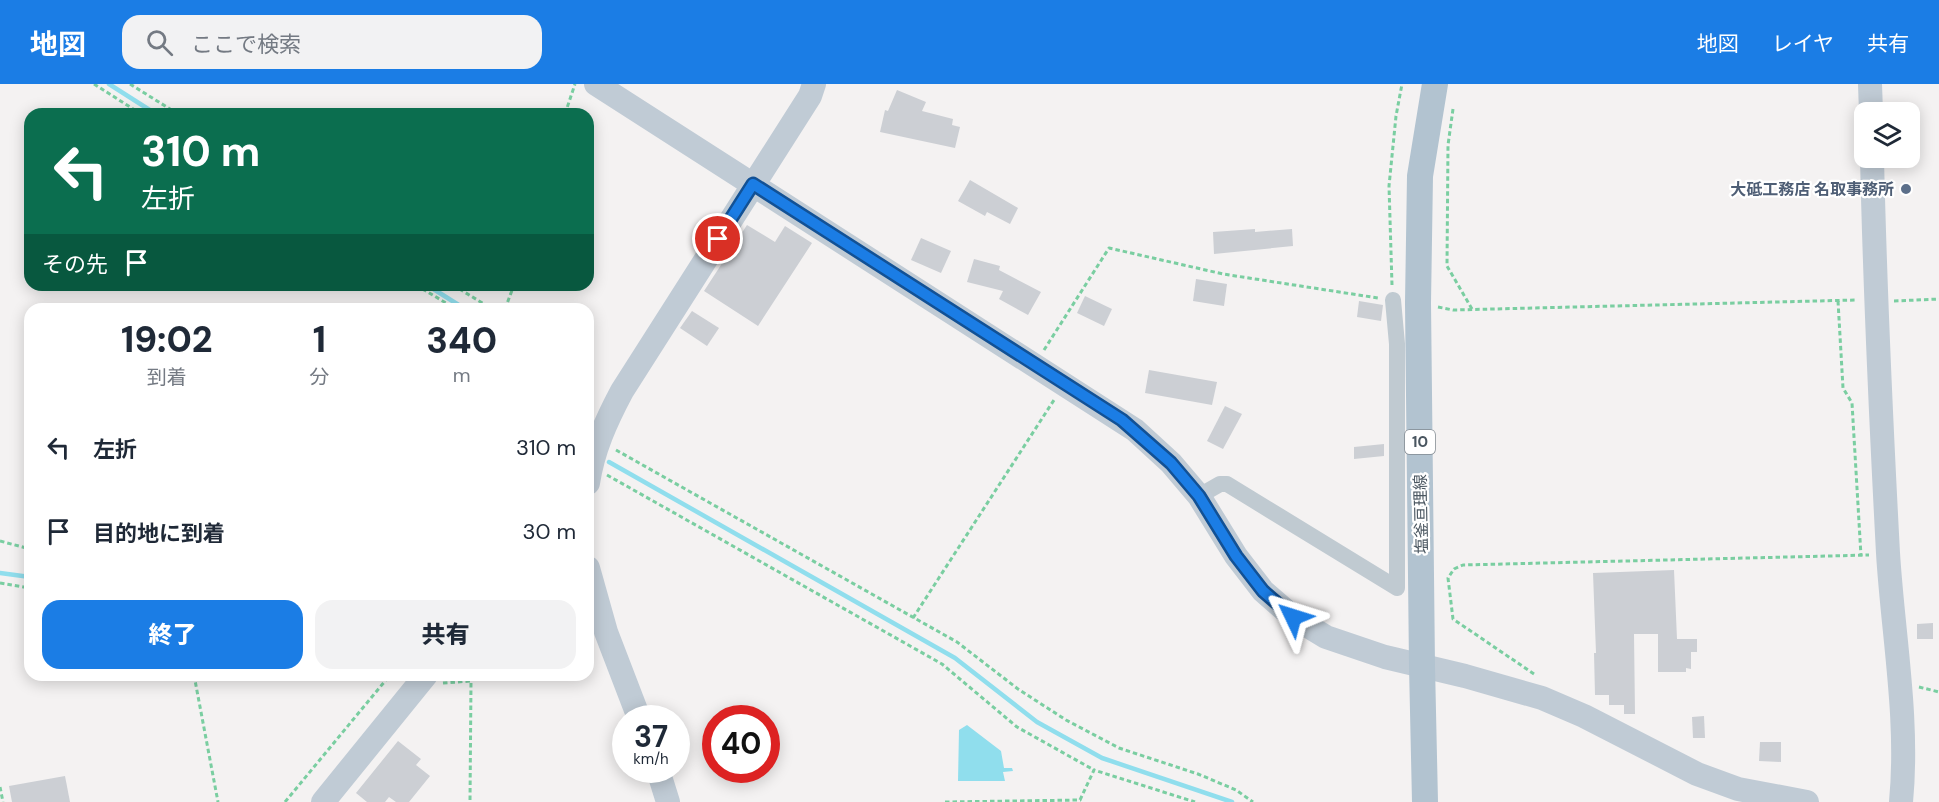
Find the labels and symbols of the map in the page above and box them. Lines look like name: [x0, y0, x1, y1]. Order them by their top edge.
place label: 大砥工務店 名取事務所: [1730, 179, 1894, 200]
marker: 大砥工務店 名取事務所: [1899, 182, 1913, 196]
pin: [692, 213, 743, 264]
road number: 10: [1405, 430, 1435, 454]
street label: 塩釜亘理線: [1410, 474, 1432, 554]
position arrow: [1261, 585, 1325, 649]
speed limit sign: 40: [702, 705, 780, 783]

